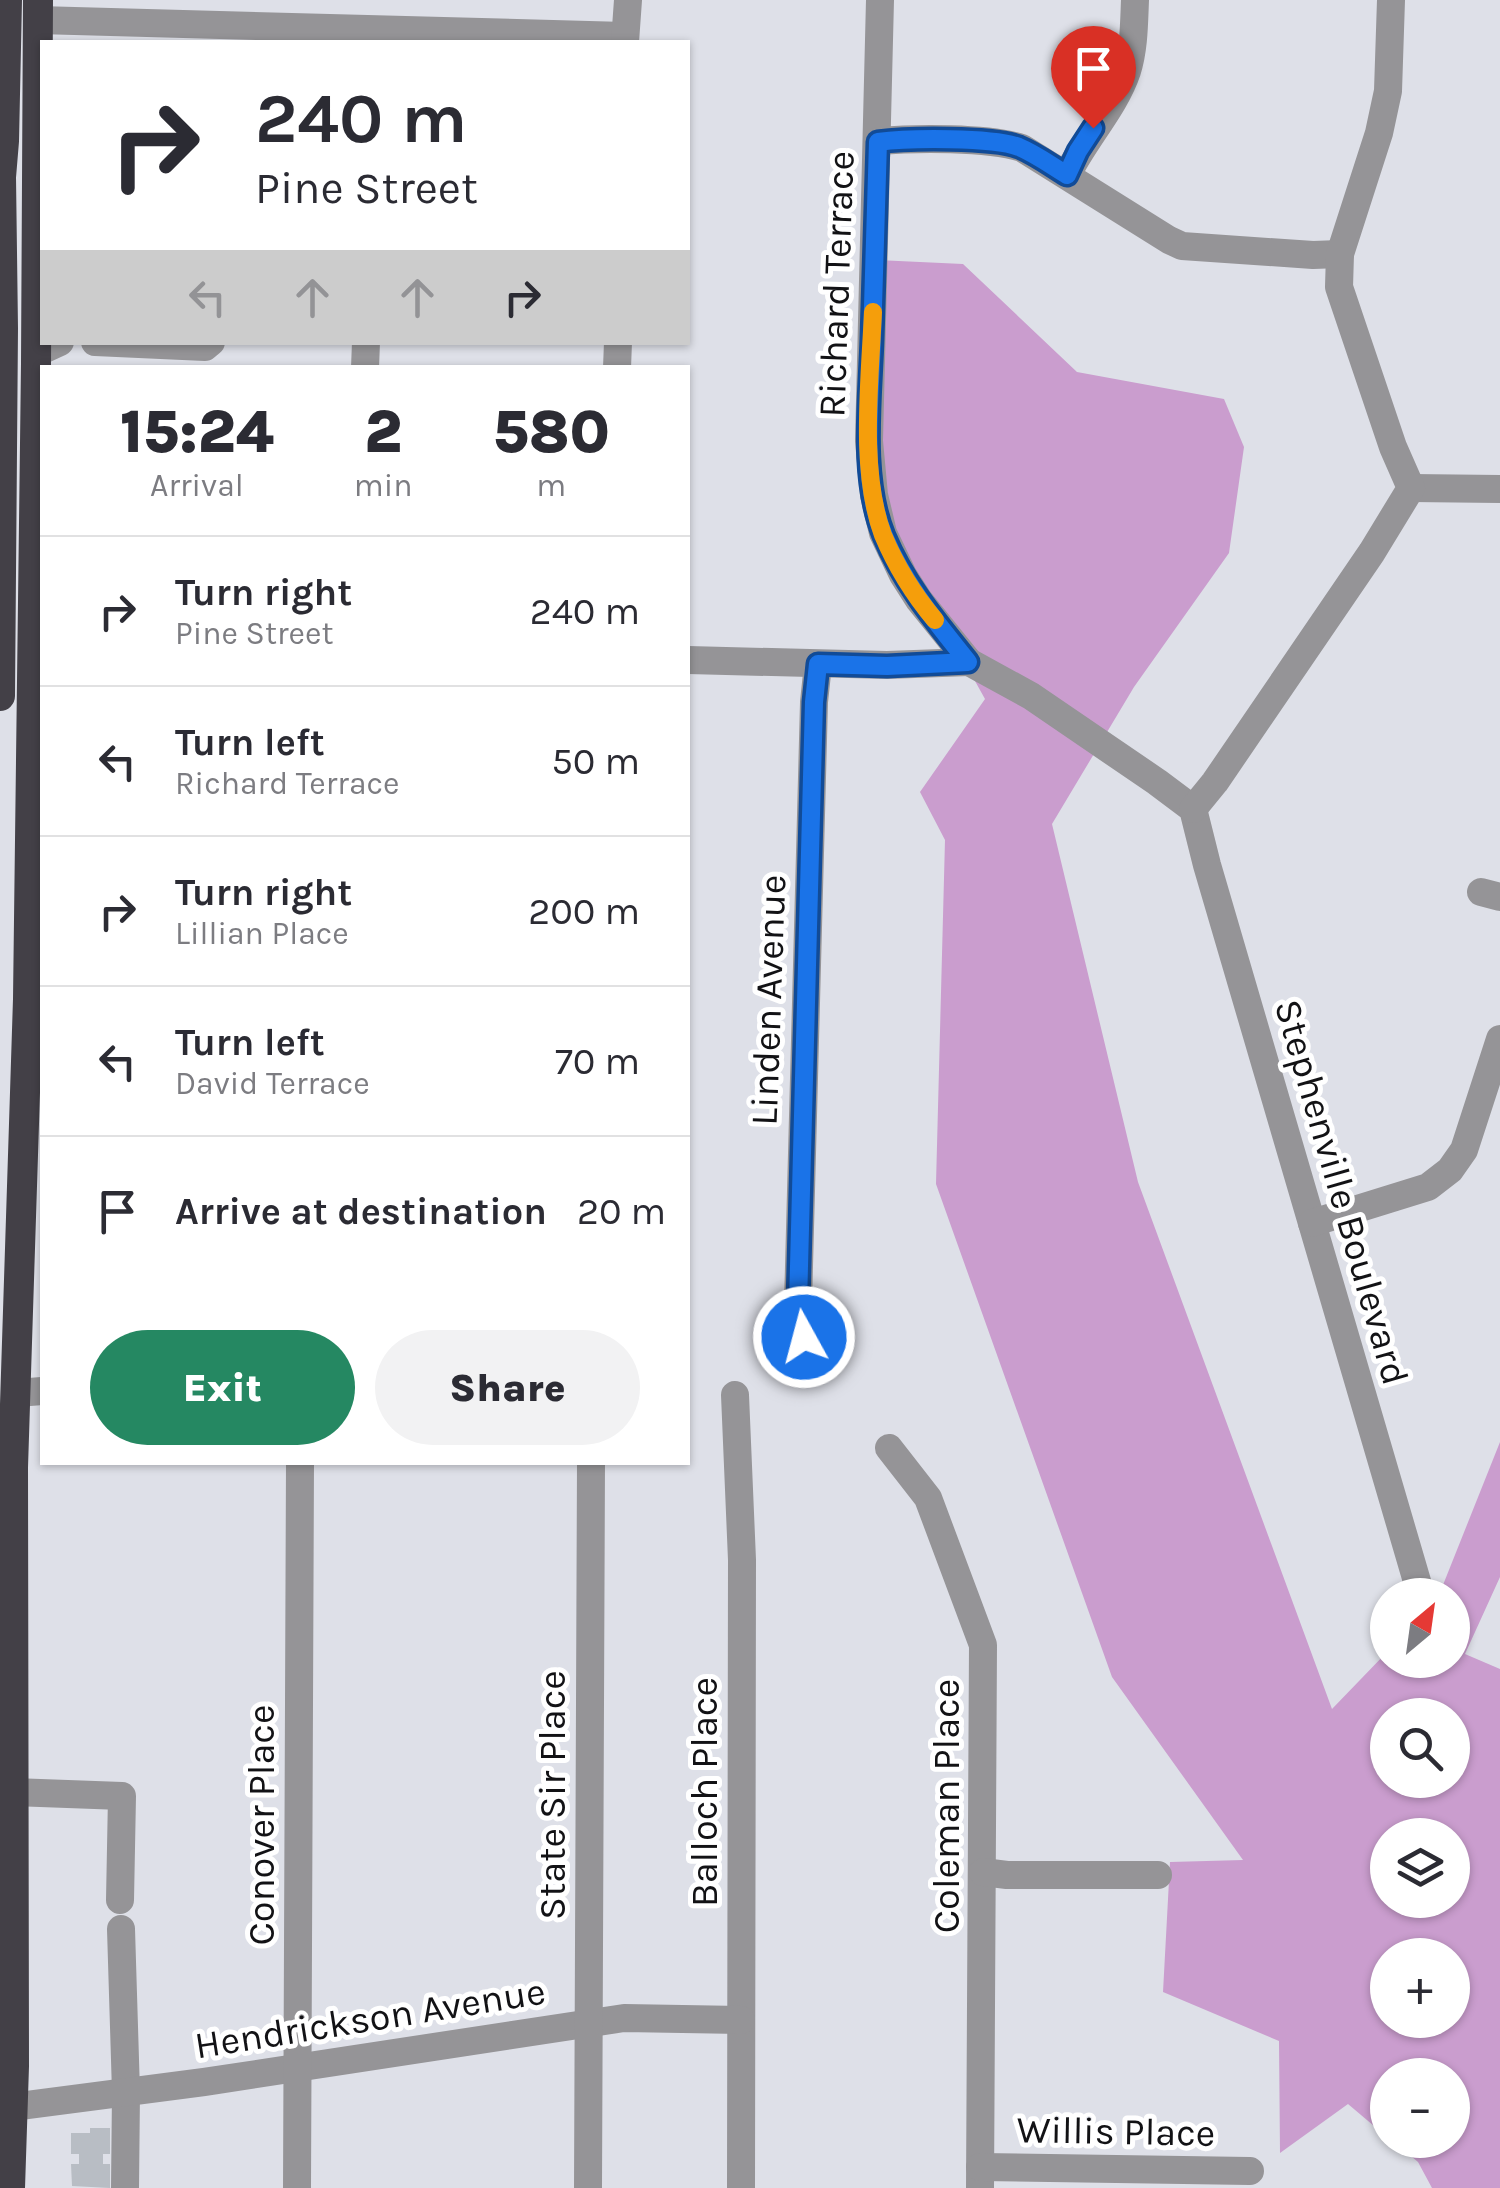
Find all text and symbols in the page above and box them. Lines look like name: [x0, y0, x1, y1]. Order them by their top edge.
pin: [1051, 26, 1136, 129]
icon: arrive: [1066, 41, 1121, 96]
text: 240 m: [255, 78, 467, 160]
icon: right: [90, 80, 220, 210]
street label: Richard Terrace: [809, 150, 864, 418]
text: Pine Street: [255, 162, 478, 214]
icon: left: [180, 270, 235, 325]
icon: ahead: [285, 270, 340, 325]
icon: ahead: [390, 270, 445, 325]
icon: right: [495, 270, 550, 325]
text: 15:24: [120, 397, 274, 467]
text: 2: [364, 397, 402, 467]
text: 580: [493, 397, 610, 467]
text: Arrival: [150, 467, 244, 504]
text: min: [354, 467, 413, 504]
text: m: [536, 467, 566, 504]
text: Turn right: [175, 570, 352, 615]
icon: right: [90, 584, 145, 639]
text: 240 m: [530, 589, 640, 634]
text: Pine Street: [175, 615, 333, 652]
text: Turn left: [175, 720, 325, 765]
icon: left: [90, 734, 145, 789]
text: 50 m: [551, 739, 640, 784]
text: Richard Terrace: [175, 765, 399, 802]
text: Turn right: [175, 870, 352, 915]
street label: Linden Avenue: [742, 874, 795, 1126]
icon: right: [90, 884, 145, 939]
text: 200 m: [528, 889, 640, 934]
text: Lillian Place: [175, 915, 349, 952]
street label: Stephenville Boulevard: [1265, 994, 1418, 1390]
text: Turn left: [175, 1020, 325, 1065]
icon: left: [90, 1034, 145, 1089]
text: 70 m: [555, 1039, 640, 1084]
text: David Terrace: [175, 1065, 370, 1102]
icon: arrive: [90, 1184, 145, 1239]
text: Arrive at destination: [175, 1189, 547, 1234]
text: 20 m: [577, 1189, 666, 1234]
position arrow: [752, 1285, 856, 1389]
button: Exit: [90, 1330, 355, 1445]
button: Share: [375, 1330, 640, 1445]
north arrow: [1370, 1578, 1470, 1678]
map controls: [1370, 1578, 1470, 2158]
street label: State Sir Place: [530, 1670, 575, 1920]
street label: Balloch Place: [682, 1677, 727, 1907]
street label: Coleman Place: [924, 1679, 969, 1933]
button: search: [1370, 1698, 1470, 1798]
street label: Conover Place: [239, 1705, 284, 1945]
button: layers: [1370, 1818, 1470, 1918]
button: +: [1370, 1938, 1470, 2038]
street label: Hendrickson Avenue: [192, 1969, 549, 2068]
button: −: [1370, 2058, 1470, 2158]
street label: Willis Place: [1016, 2107, 1216, 2156]

